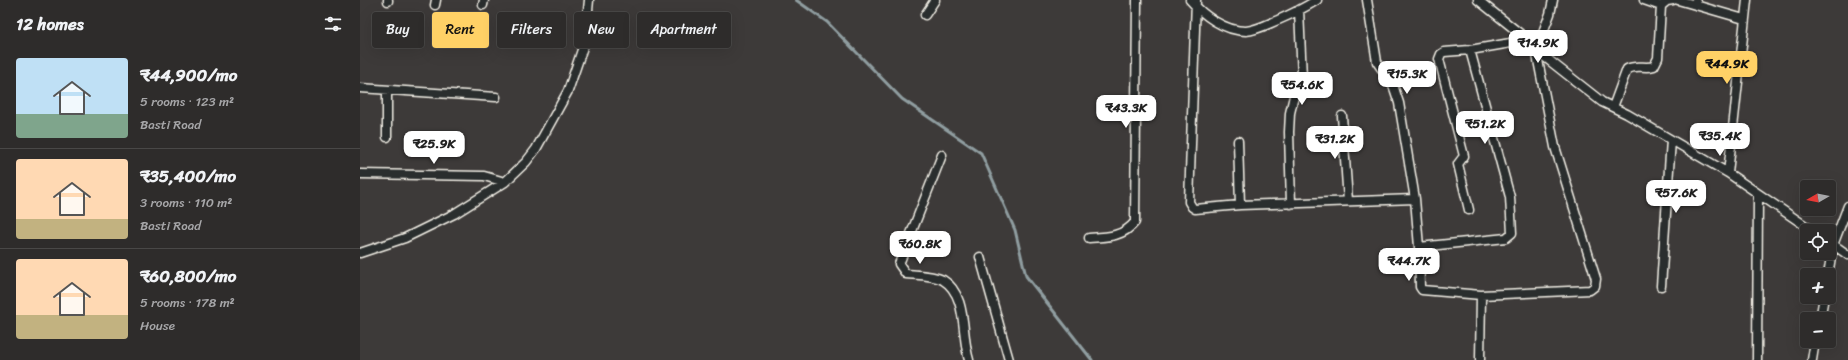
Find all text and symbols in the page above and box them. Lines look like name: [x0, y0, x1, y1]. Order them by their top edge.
text: 12 homes: [16, 9, 84, 39]
chip: Buy: [372, 12, 424, 48]
chip: Rent: [432, 12, 489, 48]
chip: Filters: [497, 12, 566, 48]
chip: New: [574, 12, 629, 48]
chip: Apartment: [637, 12, 731, 48]
icon: filters: [322, 13, 344, 35]
pin: ₹14.9K: [1505, 30, 1571, 64]
text: ₹14.9K: [1518, 31, 1558, 54]
pin: ₹44.9K: [1694, 51, 1760, 85]
text: ₹44.9K: [1705, 52, 1749, 75]
text: ₹44,900/mo: [140, 60, 237, 90]
pin: ₹15.3K: [1374, 61, 1440, 95]
text: ₹15.3K: [1387, 62, 1427, 85]
pin: ₹54.6K: [1269, 72, 1335, 106]
text: ₹54.6K: [1281, 73, 1323, 96]
icon: home: [48, 74, 96, 122]
text: 5 rooms · 123 m²: [140, 90, 234, 113]
pin: ₹43.3K: [1093, 95, 1159, 129]
text: ₹43.3K: [1105, 96, 1147, 119]
pin: ₹51.2K: [1452, 111, 1518, 145]
text: ₹51.2K: [1465, 112, 1505, 135]
text: Basti Road: [140, 113, 201, 136]
pin: ₹35.4K: [1687, 123, 1753, 157]
text: ₹35.4K: [1699, 124, 1741, 147]
pin: ₹31.2K: [1302, 126, 1368, 160]
text: ₹31.2K: [1315, 127, 1355, 150]
pin: ₹25.9K: [401, 131, 467, 165]
text: ₹25.9K: [413, 132, 455, 155]
text: ₹35,400/mo: [140, 161, 236, 191]
icon: home: [48, 175, 96, 223]
pin: ₹57.6K: [1643, 180, 1709, 214]
north arrow: [1800, 180, 1836, 216]
map controls: [1800, 180, 1836, 348]
text: ₹57.6K: [1655, 181, 1697, 204]
text: 3 rooms · 110 m²: [140, 191, 232, 214]
text: Basti Road: [140, 214, 201, 237]
button: locate: [1800, 224, 1836, 260]
pin: ₹60.8K: [887, 231, 953, 265]
text: ₹60.8K: [899, 232, 941, 255]
pin: ₹44.7K: [1376, 248, 1442, 282]
text: ₹44.7K: [1388, 249, 1430, 272]
text: ₹60,800/mo: [140, 261, 236, 291]
button: +: [1800, 268, 1836, 304]
icon: home: [48, 275, 96, 323]
text: 5 rooms · 178 m²: [140, 291, 235, 314]
button: −: [1800, 312, 1836, 348]
text: House: [140, 314, 175, 337]

